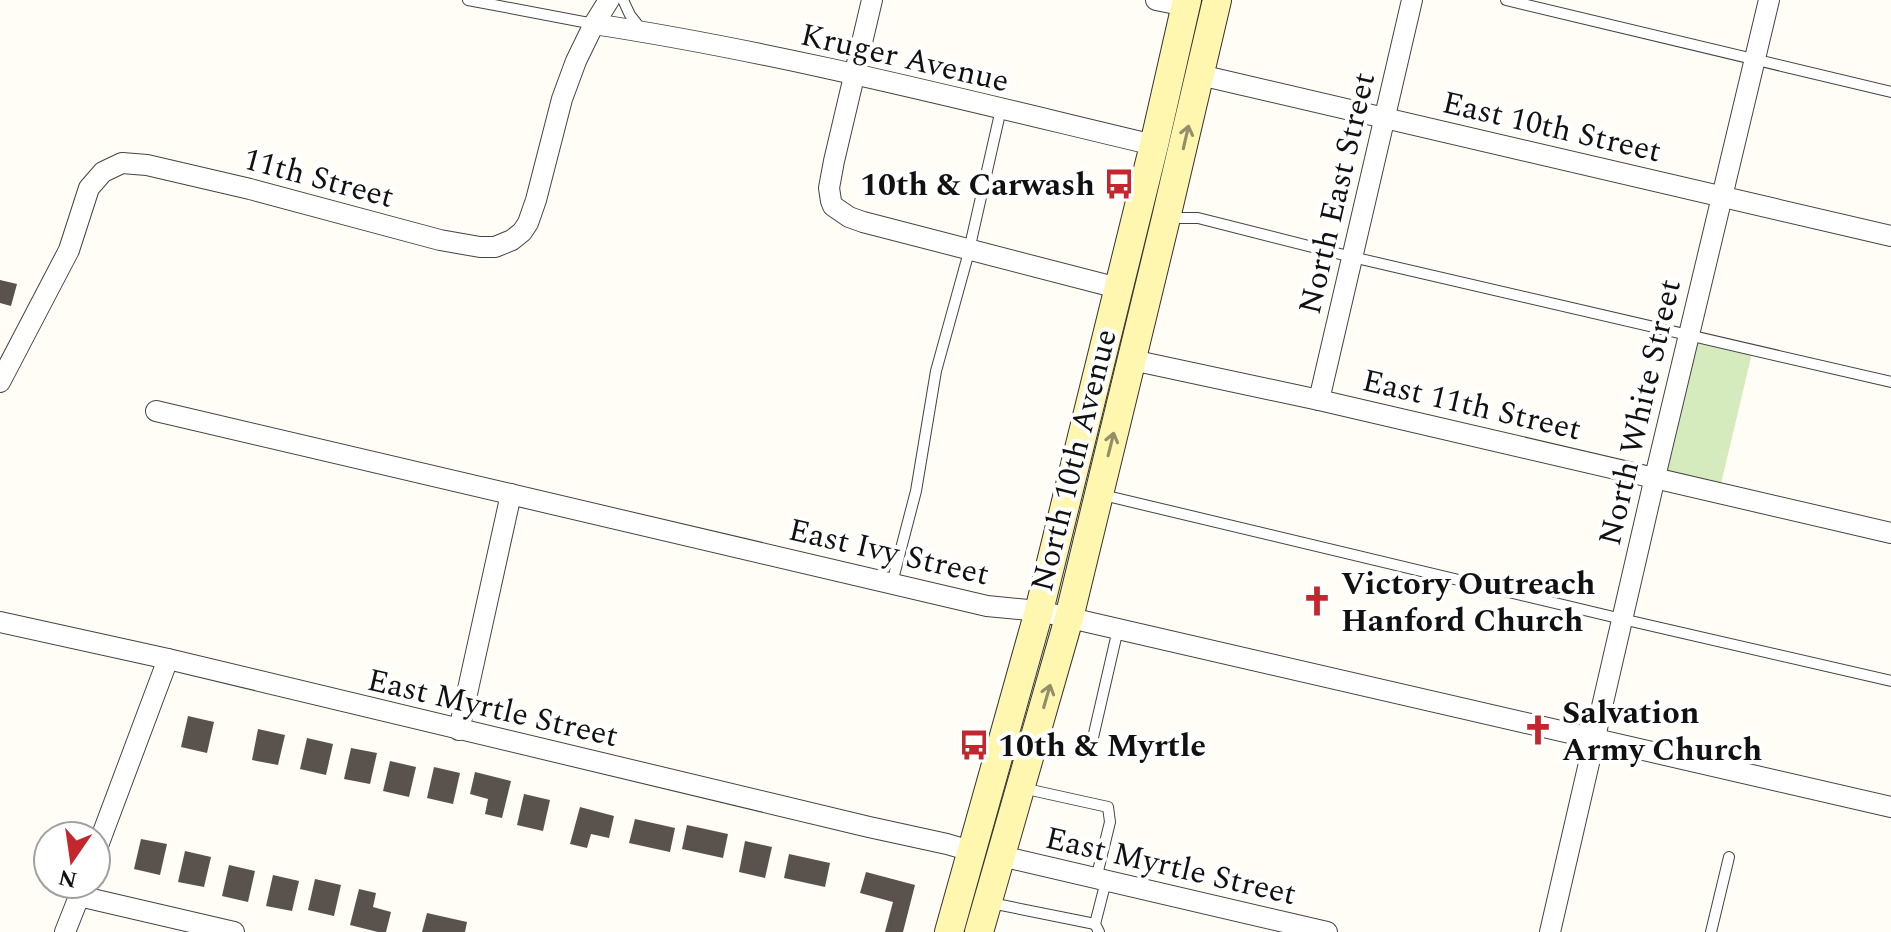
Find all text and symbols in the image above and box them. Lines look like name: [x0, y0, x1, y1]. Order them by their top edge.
street label: Kruger Avenue: [796, 11, 1014, 106]
street label: North East Street: [1286, 68, 1389, 319]
street label: East 10th Street: [1437, 78, 1666, 176]
one-way arrow: [1179, 124, 1194, 150]
street label: 11th Street: [238, 135, 399, 222]
place label: 10th & Carwash: [860, 161, 1095, 210]
bus stop icon: 10th & Carwash: [1102, 167, 1136, 201]
street label: North White Street: [1586, 274, 1695, 550]
street label: North 10th Avenue: [1018, 324, 1131, 597]
street label: East 11th Street: [1357, 356, 1586, 454]
one-way arrow: [1105, 431, 1120, 457]
street label: East Ivy Street: [784, 506, 994, 599]
place label: Victory Outreach Hanford Church: [1341, 560, 1596, 646]
church icon: Victory Outreach Hanford Church: [1300, 584, 1334, 618]
street label: East Myrtle Street: [362, 656, 623, 761]
one-way arrow: [1040, 683, 1055, 709]
place label: Salvation Army Church: [1562, 689, 1763, 775]
church icon: Salvation Army Church: [1521, 713, 1555, 747]
place label: 10th & Myrtle: [998, 722, 1206, 771]
bus stop icon: 10th & Myrtle: [957, 728, 991, 762]
street label: East Myrtle Street: [1040, 814, 1301, 919]
north arrow: [32, 820, 112, 900]
text: N: [55, 860, 80, 896]

